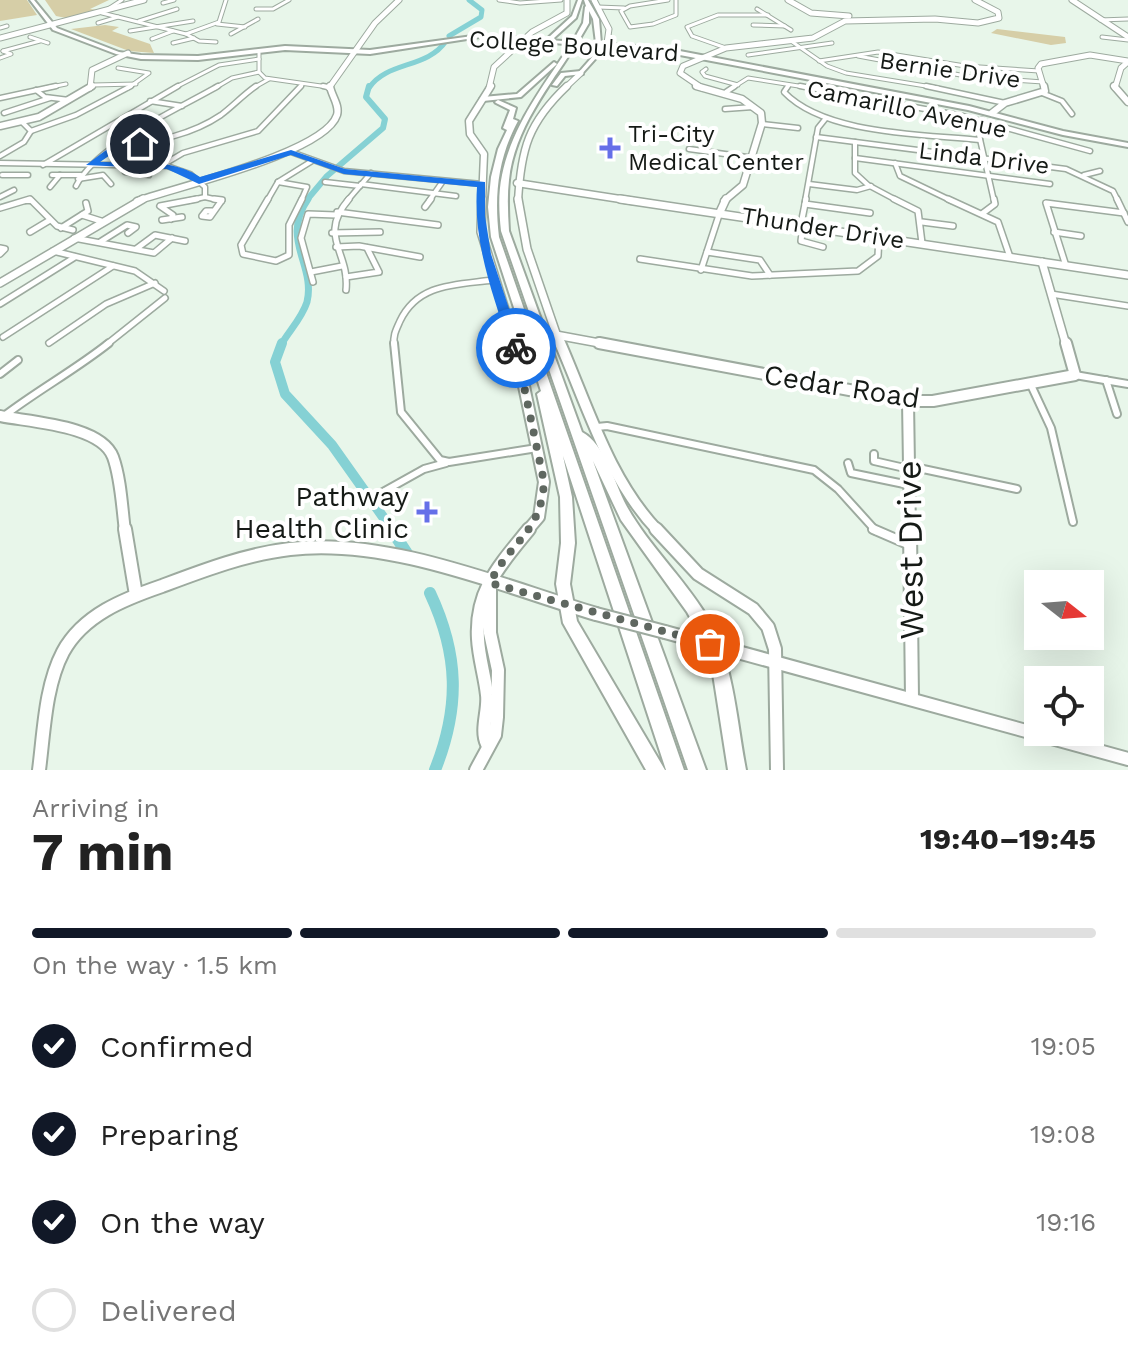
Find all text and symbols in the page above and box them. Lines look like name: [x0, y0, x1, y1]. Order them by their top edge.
street label: College Boulevard: [468, 25, 680, 67]
street label: Bernie Drive: [878, 46, 1022, 94]
street label: Camarillo Avenue: [804, 74, 1010, 144]
pin: [106, 110, 174, 178]
place label: Tri-City Medical Center: [628, 120, 804, 176]
icon: home: [118, 122, 162, 166]
street label: Linda Drive: [917, 136, 1051, 180]
marker: Tri-City Medical Center: [599, 137, 621, 159]
street label: Thunder Drive: [740, 201, 906, 255]
courier: [476, 308, 556, 388]
icon: bike: [494, 326, 538, 370]
street label: Cedar Road: [762, 358, 922, 415]
street label: West Drive: [888, 460, 932, 640]
place label: Pathway Health Clinic: [234, 480, 410, 545]
marker: Pathway Health Clinic: [416, 501, 438, 523]
north arrow: [1024, 570, 1104, 650]
map controls: [1024, 570, 1104, 746]
pin: [676, 610, 744, 678]
icon: bag: [688, 622, 732, 666]
button: locate: [1024, 666, 1104, 746]
text: Arriving in: [32, 793, 160, 823]
text: 19:40–19:45: [920, 821, 1096, 856]
text: 7 min: [32, 822, 174, 883]
text: On the way · 1.5 km: [32, 950, 278, 980]
icon: check: [32, 1024, 76, 1068]
text: Confirmed: [100, 1029, 254, 1064]
text: 19:05: [1031, 1031, 1096, 1061]
icon: check: [32, 1112, 76, 1156]
text: Preparing: [100, 1117, 238, 1152]
text: 19:08: [1030, 1119, 1096, 1149]
icon: check: [32, 1200, 76, 1244]
text: On the way: [100, 1205, 265, 1240]
text: 19:16: [1036, 1207, 1096, 1237]
text: Delivered: [100, 1293, 237, 1328]

